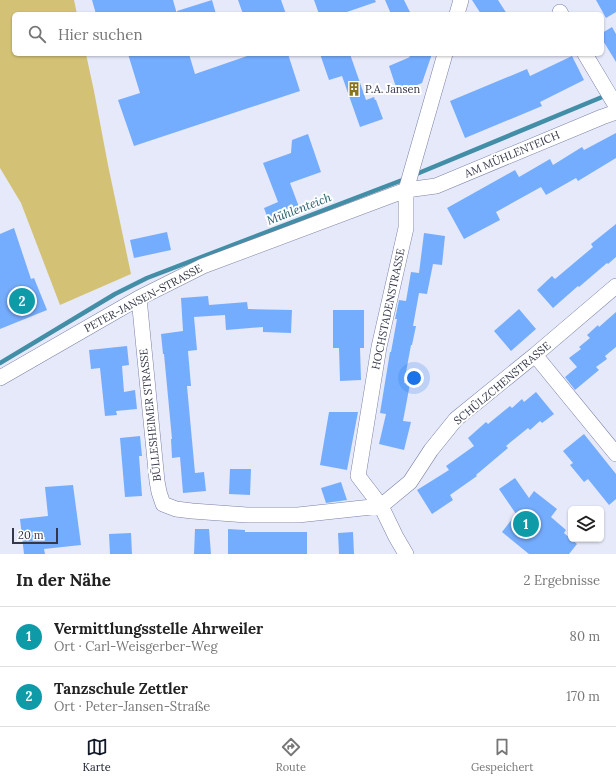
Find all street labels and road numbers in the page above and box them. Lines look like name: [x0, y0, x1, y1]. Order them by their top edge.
street label: AM MÜHLENTEICH: [461, 127, 562, 181]
street label: HOCHSTADENSTRASSE: [368, 247, 408, 371]
street label: PETER-JANSEN-STRASSE: [82, 261, 205, 335]
street label: SCHÜLZCHENSTRASSE: [450, 337, 553, 428]
street label: BÜLLESHEIMER STRASSE: [135, 348, 164, 482]

